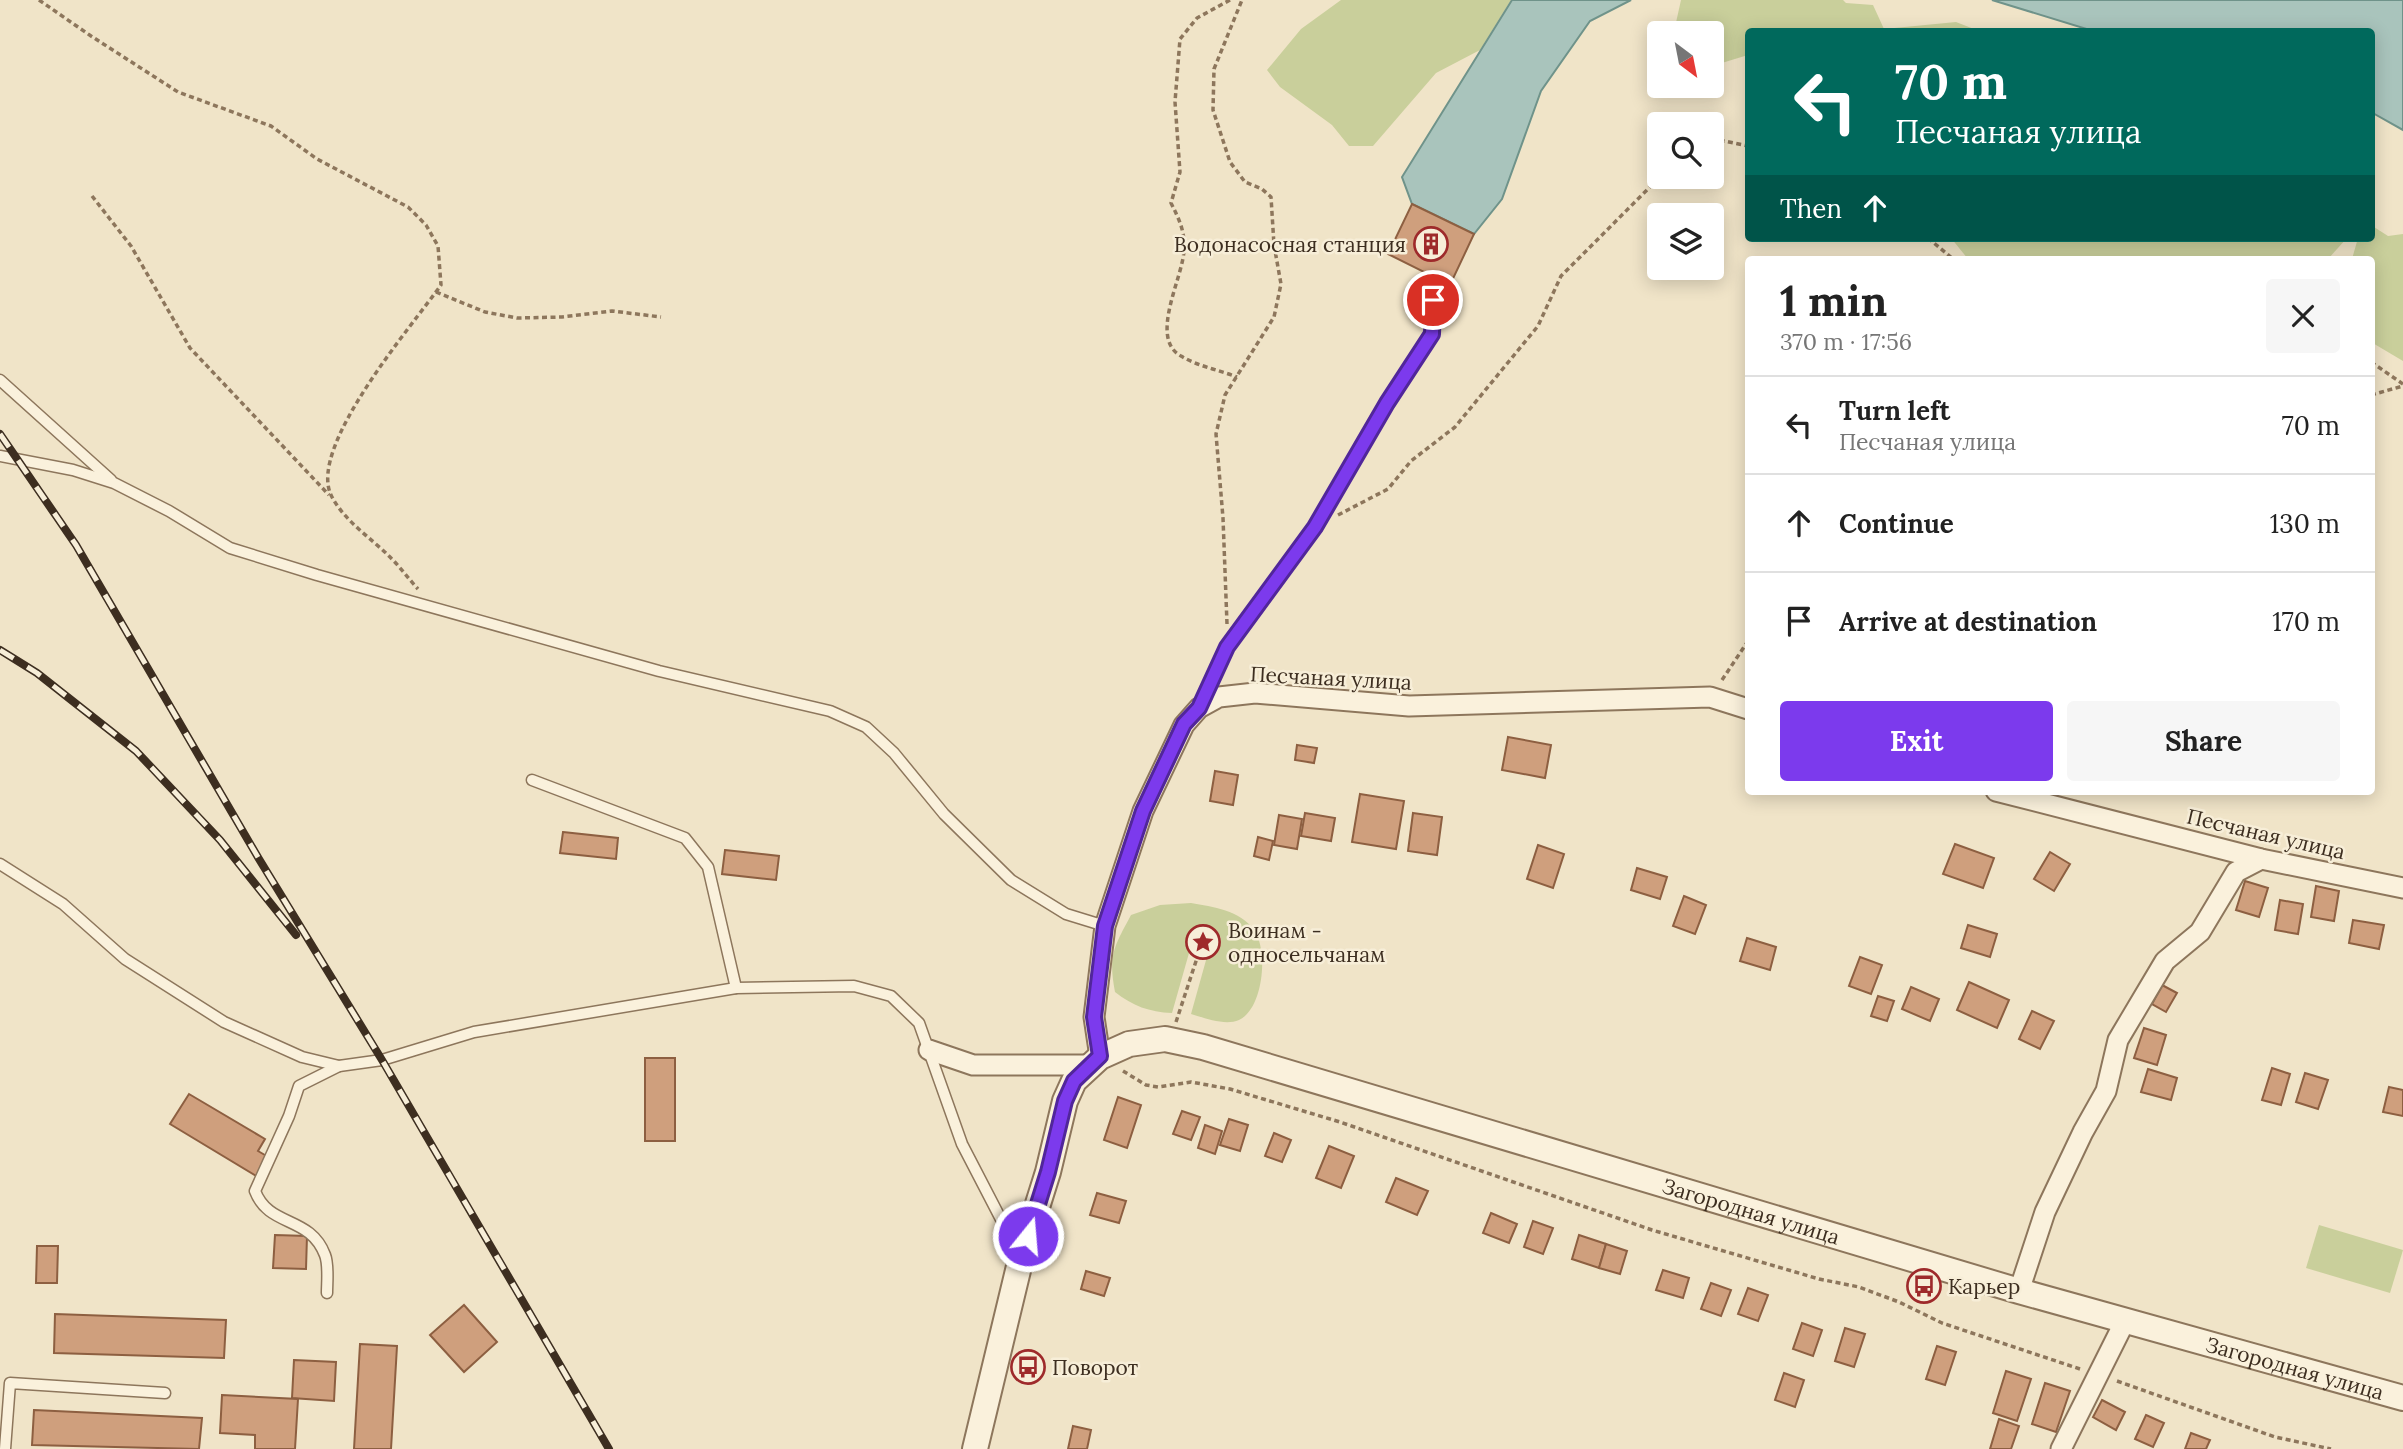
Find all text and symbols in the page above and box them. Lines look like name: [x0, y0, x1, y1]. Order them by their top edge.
north arrow: [1647, 21, 1724, 98]
map controls: [1647, 21, 1724, 280]
text: 70 m: [1895, 50, 2007, 112]
icon: left: [1780, 56, 1871, 147]
text: Песчаная улица: [1895, 111, 2142, 152]
button: search: [1647, 112, 1724, 189]
icon: ahead: [1856, 189, 1894, 227]
text: Then: [1780, 192, 1842, 225]
button: layers: [1647, 203, 1724, 280]
building icon: Водонасосная станция: [1412, 225, 1450, 263]
place label: Водонасосная станция: [1174, 231, 1406, 258]
pin: [1403, 270, 1463, 330]
text: 1 min: [1780, 274, 1887, 328]
button: close: [2266, 279, 2340, 353]
icon: arrive: [1414, 281, 1452, 319]
text: 370 m · 17:56: [1780, 327, 1912, 356]
text: Turn left: [1839, 394, 1950, 427]
icon: left: [1780, 406, 1818, 444]
text: 70 m: [2282, 409, 2340, 442]
text: Песчаная улица: [1839, 427, 2016, 456]
icon: ahead: [1780, 504, 1818, 542]
text: Continue: [1839, 507, 1954, 540]
text: 130 m: [2270, 507, 2340, 540]
icon: arrive: [1780, 602, 1818, 640]
text: Arrive at destination: [1839, 605, 2097, 638]
text: 170 m: [2272, 605, 2340, 638]
street label: Песчаная улица: [1250, 660, 1413, 696]
button: Exit: [1780, 701, 2053, 781]
button: Share: [2067, 701, 2340, 781]
street label: Песчаная улица: [2184, 803, 2348, 865]
place label: Воинам - односельчанам: [1228, 917, 1386, 968]
place icon: Воинам - односельчанам: [1184, 923, 1222, 961]
street label: Загородная улица: [1659, 1172, 1843, 1250]
position arrow: [991, 1199, 1065, 1273]
bus stop icon: Карьер: [1905, 1267, 1943, 1305]
place label: Карьер: [1948, 1273, 2020, 1300]
street label: Загородная улица: [2203, 1330, 2387, 1406]
bus stop icon: Поворот: [1009, 1348, 1047, 1386]
place label: Поворот: [1052, 1354, 1138, 1381]

